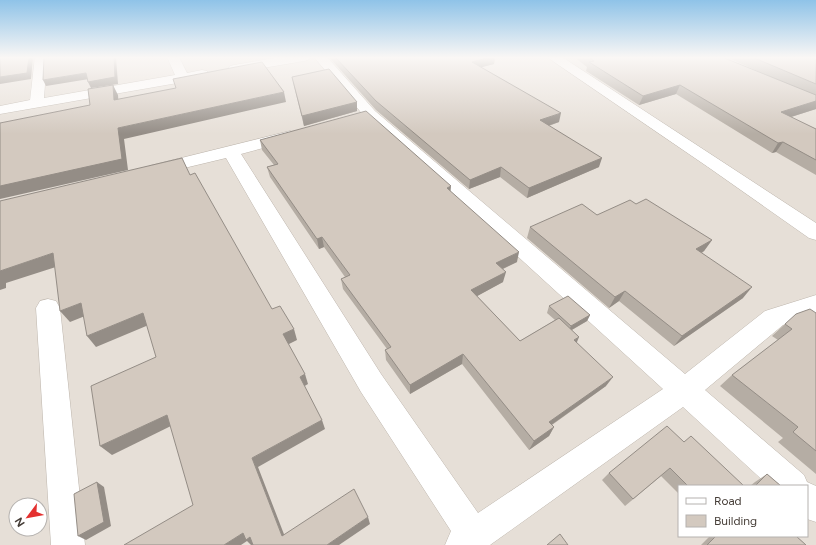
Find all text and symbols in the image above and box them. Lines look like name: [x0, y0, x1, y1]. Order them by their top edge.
legend: [678, 485, 808, 537]
text: Road: [714, 494, 742, 508]
north arrow: [8, 497, 48, 537]
text: Building: [714, 514, 757, 528]
text: N: [12, 515, 28, 529]

